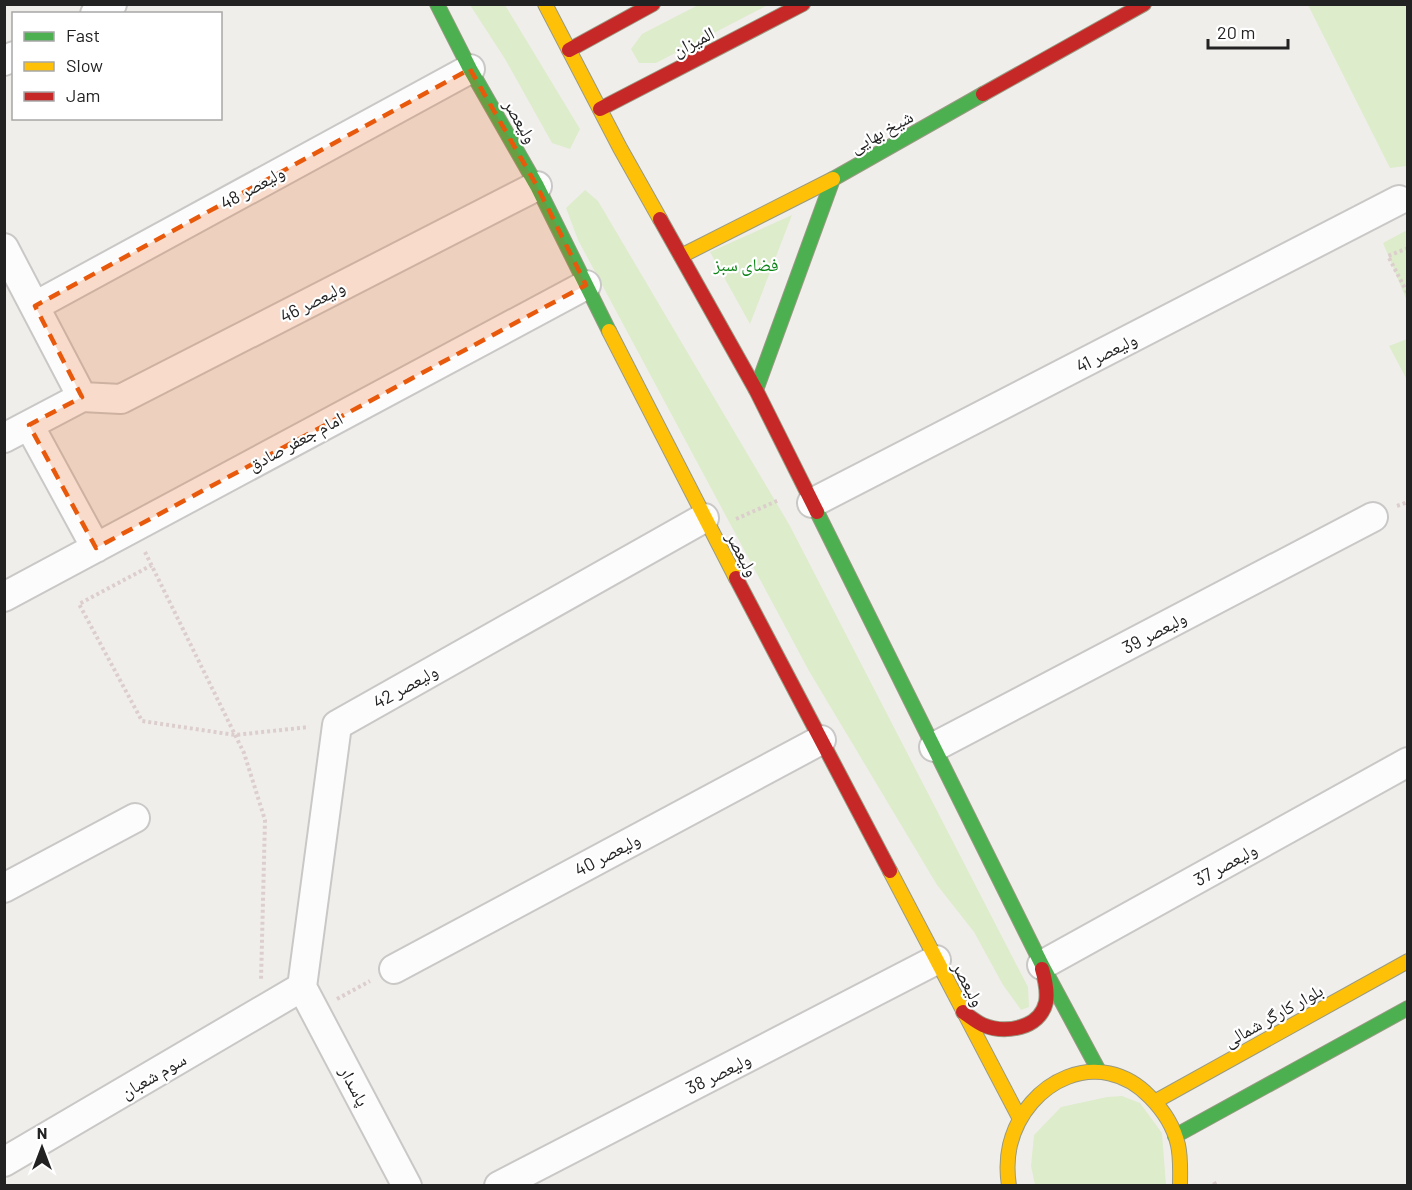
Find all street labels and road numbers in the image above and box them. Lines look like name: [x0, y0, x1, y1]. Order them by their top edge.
street label: المیزان: [668, 21, 718, 62]
street label: ولیعصر: [499, 94, 542, 147]
street label: شیخ بهایی: [846, 105, 917, 159]
street label: ولیعصر 48: [216, 160, 288, 214]
street label: ولیعصر 46: [276, 275, 348, 327]
street label: ولیعصر 41: [1072, 327, 1140, 377]
street label: امام جعفر صادق: [244, 407, 347, 477]
street label: ولیعصر: [721, 527, 764, 580]
street label: ولیعصر 39: [1118, 606, 1190, 658]
street label: ولیعصر 42: [369, 659, 441, 713]
street label: ولیعصر 40: [570, 828, 644, 881]
street label: ولیعصر 37: [1190, 838, 1261, 891]
street label: ولیعصر: [947, 957, 990, 1010]
street label: بلوار کارگر شمالی: [1220, 979, 1327, 1052]
street label: سوم شعبان: [116, 1047, 191, 1104]
street label: ولیعصر 38: [682, 1047, 754, 1099]
street label: پاسدار: [334, 1061, 375, 1110]

